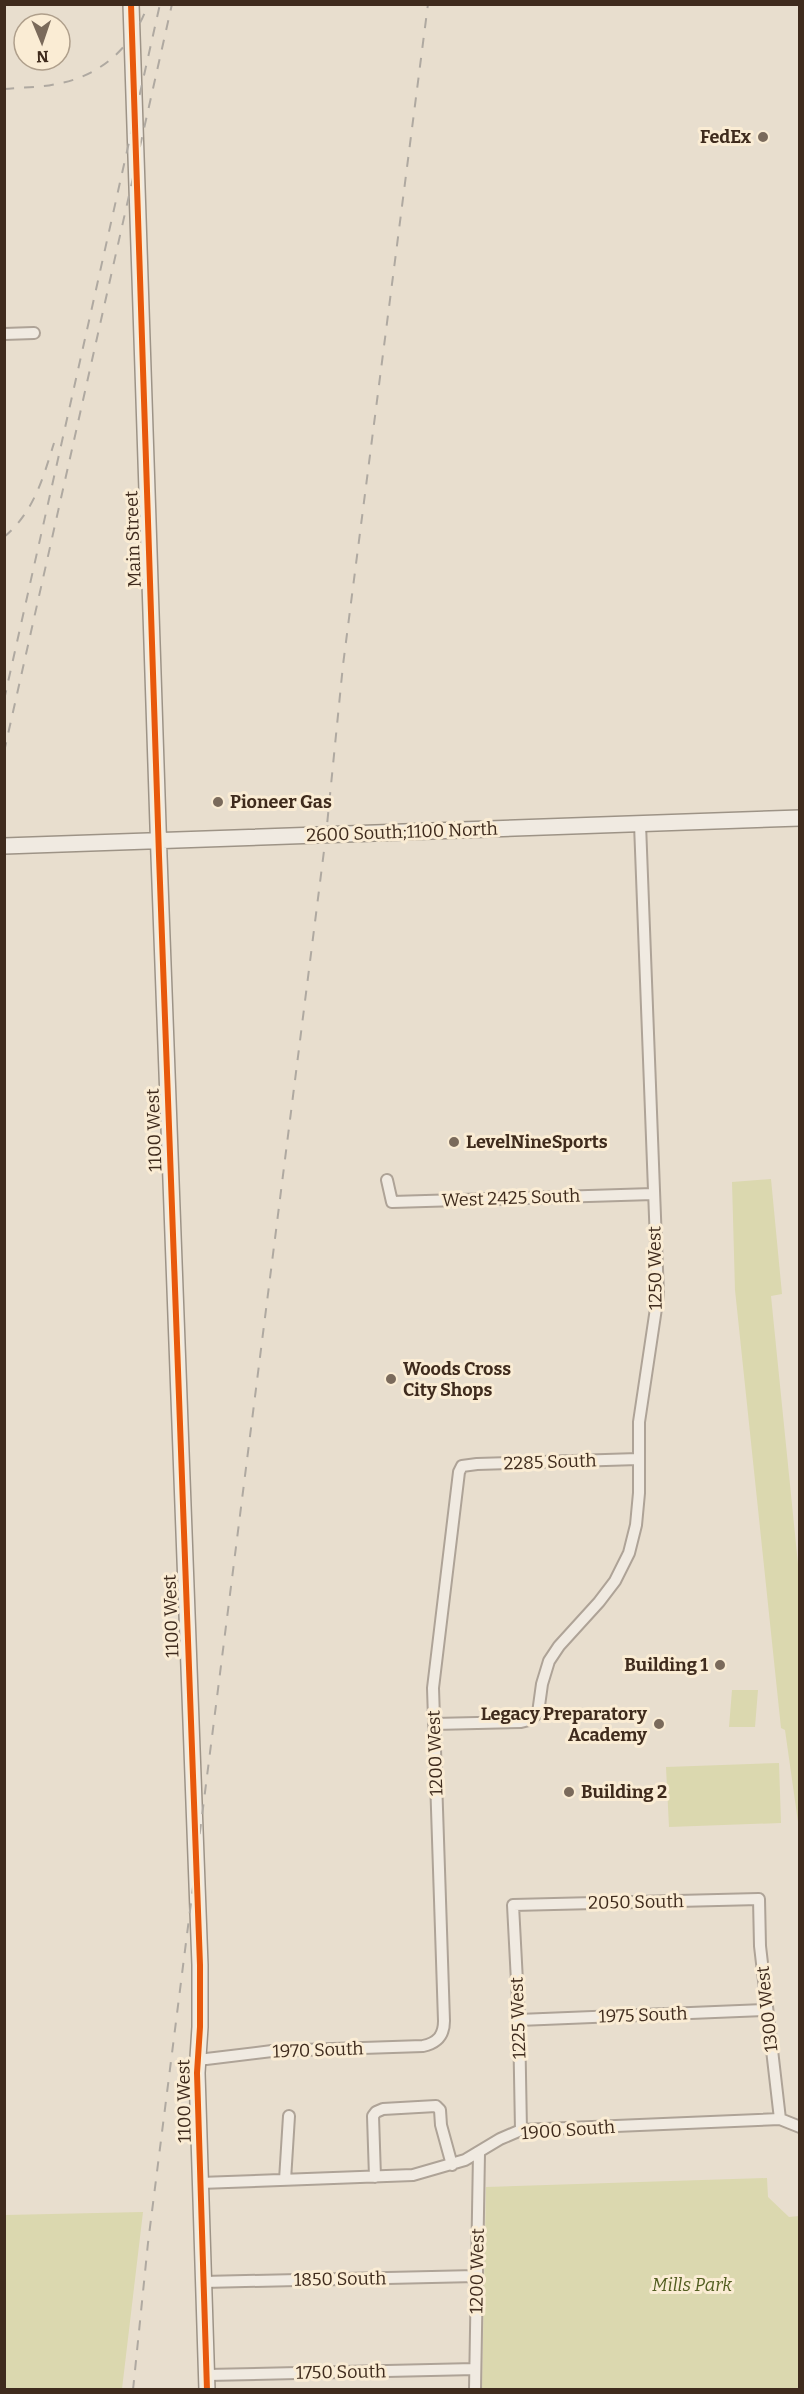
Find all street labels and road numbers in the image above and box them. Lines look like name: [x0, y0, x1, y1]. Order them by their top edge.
street label: Main Street: [120, 490, 146, 588]
street label: 2600 South;1100 North: [306, 818, 498, 846]
street label: 1100 West: [142, 1087, 166, 1172]
street label: West 2425 South: [441, 1185, 581, 1211]
street label: 1250 West: [643, 1225, 667, 1310]
street label: 2285 South: [503, 1449, 597, 1475]
street label: 1100 West: [159, 1573, 183, 1658]
street label: 1200 West: [422, 1709, 447, 1796]
street label: 2050 South: [588, 1890, 684, 1914]
street label: 1300 West: [751, 1964, 782, 2053]
street label: 1225 West: [506, 1976, 530, 2059]
street label: 1975 South: [598, 2002, 688, 2028]
street label: 1970 South: [272, 2037, 364, 2063]
street label: 1100 West: [172, 2059, 196, 2143]
street label: 1900 South: [520, 2116, 616, 2144]
street label: 1200 West: [465, 2227, 489, 2314]
street label: 1850 South: [294, 2267, 386, 2291]
street label: 1750 South: [296, 2360, 386, 2384]

